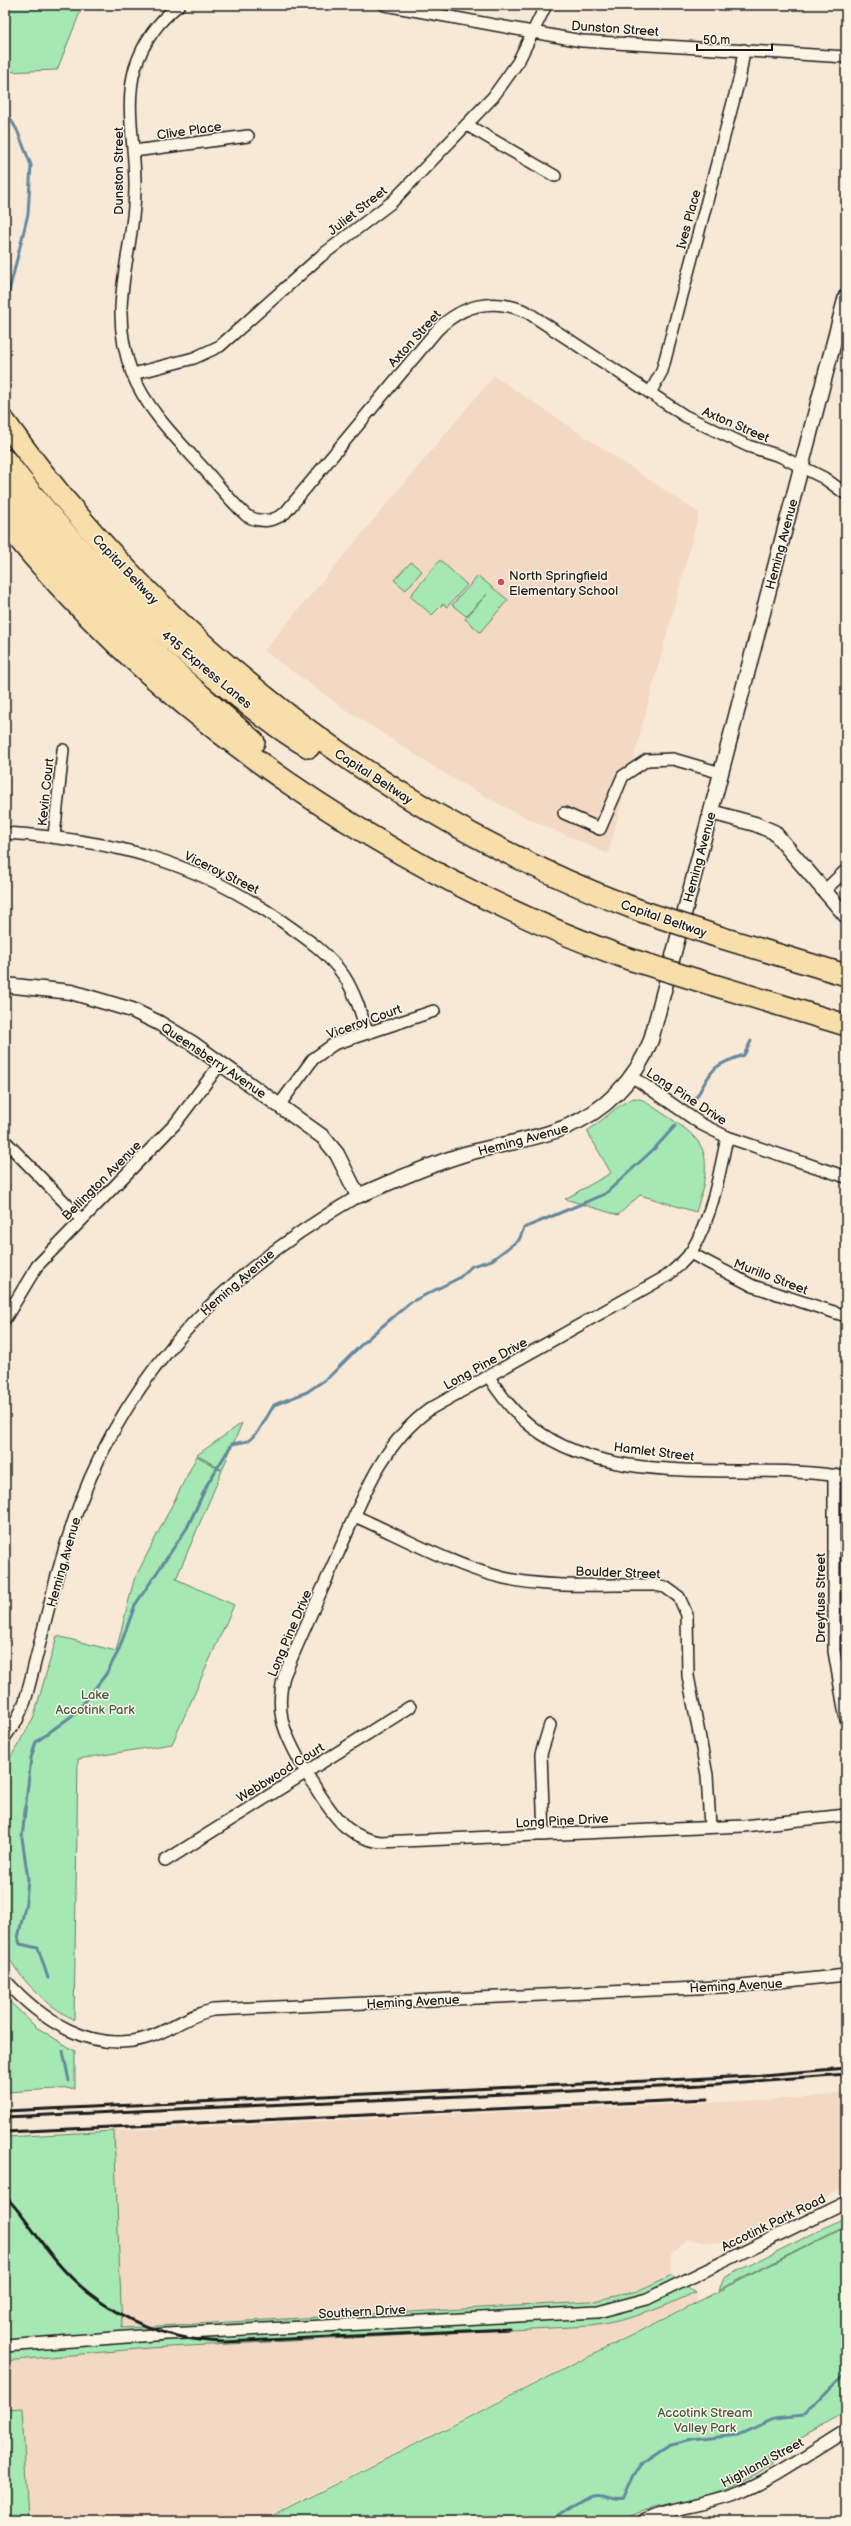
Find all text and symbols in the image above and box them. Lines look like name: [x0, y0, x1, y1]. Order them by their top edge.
street label: Dunston Street: [571, 18, 659, 40]
scale bar: [697, 26, 772, 52]
text: 50 m: [703, 33, 730, 48]
street label: Clive Place: [156, 119, 223, 143]
street label: Dunston Street: [111, 127, 127, 215]
street label: Juliet Street: [325, 183, 390, 239]
street label: Ives Place: [673, 188, 705, 251]
street label: Axton Street: [385, 307, 445, 371]
street label: Axton Street: [700, 404, 772, 446]
street label: Heming Avenue: [762, 497, 802, 591]
street label: Capital Beltway: [89, 531, 162, 608]
place label: North Springfield Elementary School: [509, 568, 618, 599]
marker: North Springfield Elementary School: [496, 577, 506, 587]
street label: 495 Express Lanes: [158, 627, 255, 713]
street label: Capital Beltway: [331, 746, 416, 808]
street label: Kevin Court: [34, 757, 58, 827]
street label: Heming Avenue: [680, 810, 720, 904]
street label: Viceroy Street: [182, 848, 262, 898]
street label: Capital Beltway: [619, 897, 709, 941]
street label: Viceroy Court: [325, 1001, 404, 1043]
street label: Queensberry Avenue: [158, 1020, 269, 1102]
street label: Long Pine Drive: [643, 1065, 730, 1129]
street label: Heming Avenue: [476, 1120, 571, 1160]
street label: Bellington Avenue: [59, 1137, 145, 1224]
street label: Heming Avenue: [197, 1246, 278, 1319]
street label: Murillo Street: [731, 1255, 810, 1298]
street label: Long Pine Drive: [441, 1334, 530, 1393]
street label: Hamlet Street: [613, 1439, 695, 1465]
street label: Heming Avenue: [43, 1515, 85, 1609]
street label: Dreyfuss Street: [813, 1553, 829, 1643]
street label: Boulder Street: [575, 1564, 661, 1582]
street label: Long Pine Drive: [264, 1587, 316, 1679]
park label: Lake Accotink Park: [55, 1687, 135, 1718]
street label: Webbwood Court: [234, 1739, 327, 1806]
street label: Long Pine Drive: [515, 1811, 609, 1831]
street label: Heming Avenue: [689, 1976, 783, 1996]
street label: Heming Avenue: [366, 1992, 460, 2012]
street label: Accotink Park Road: [719, 2191, 828, 2255]
street label: Southern Drive: [318, 2302, 406, 2322]
park label: Accotink Stream Valley Park: [658, 2405, 753, 2436]
street label: Highland Street: [718, 2434, 806, 2491]

